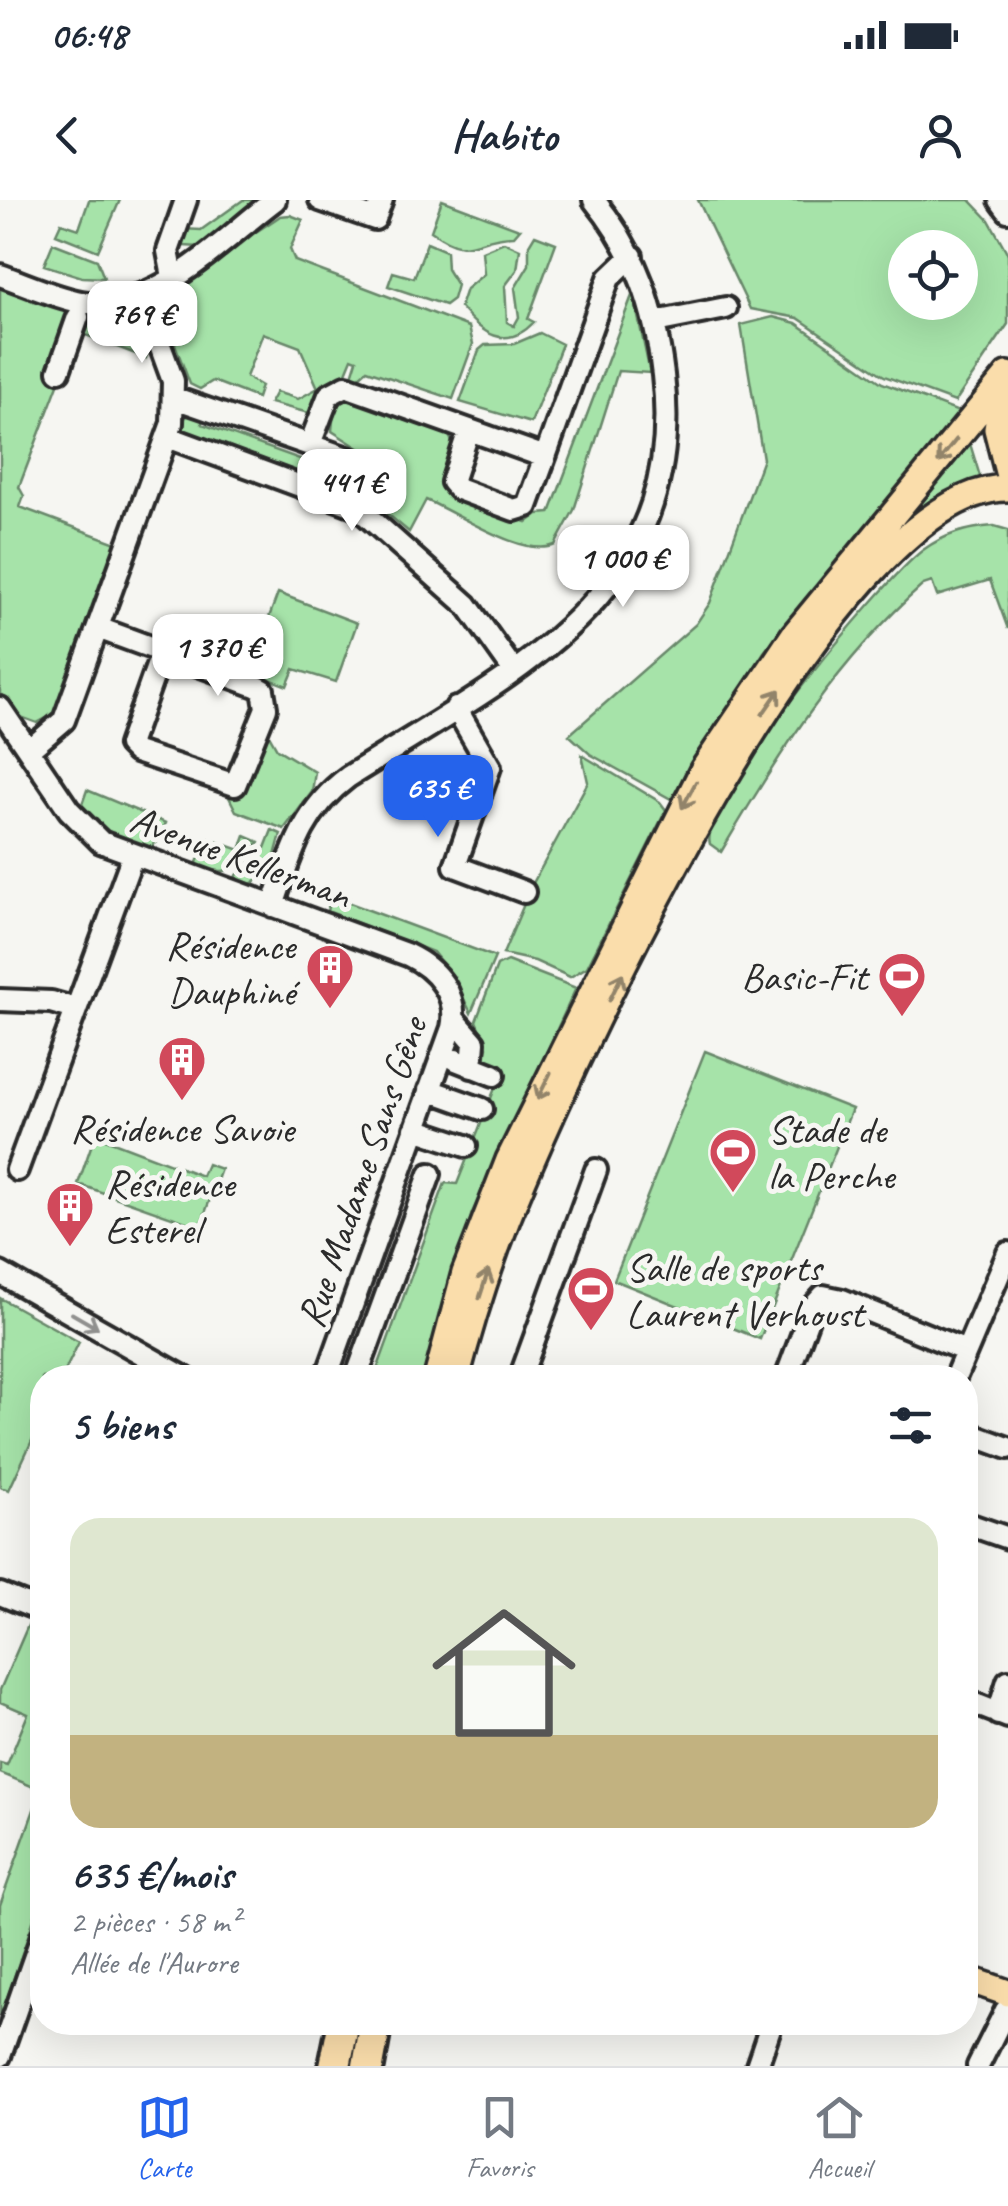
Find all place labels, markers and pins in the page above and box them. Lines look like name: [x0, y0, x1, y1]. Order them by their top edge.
pin: 769 €: [72, 281, 212, 366]
pin: 441 €: [282, 449, 422, 534]
pin: 1 000 €: [531, 525, 715, 610]
pin: 1 370 €: [126, 614, 310, 699]
pin: 635 €: [368, 755, 508, 840]
place label: Résidence Dauphiné: [165, 921, 301, 1017]
building icon: Résidence Dauphiné: [304, 942, 356, 1010]
sports icon: Basic-Fit: [876, 950, 928, 1018]
place label: Basic-Fit: [741, 952, 871, 1002]
building icon: Résidence Savoie: [156, 1034, 208, 1102]
place label: Résidence Savoie: [70, 1104, 297, 1154]
place label: Stade de la Perche: [768, 1105, 897, 1201]
sports icon: Stade de la Perche: [707, 1126, 759, 1194]
place label: Résidence Esterel: [105, 1159, 238, 1255]
building icon: Résidence Esterel: [44, 1180, 96, 1248]
place label: Salle de sports Laurent Verhoust: [626, 1243, 867, 1339]
sports icon: Salle de sports Laurent Verhoust: [565, 1264, 617, 1332]

